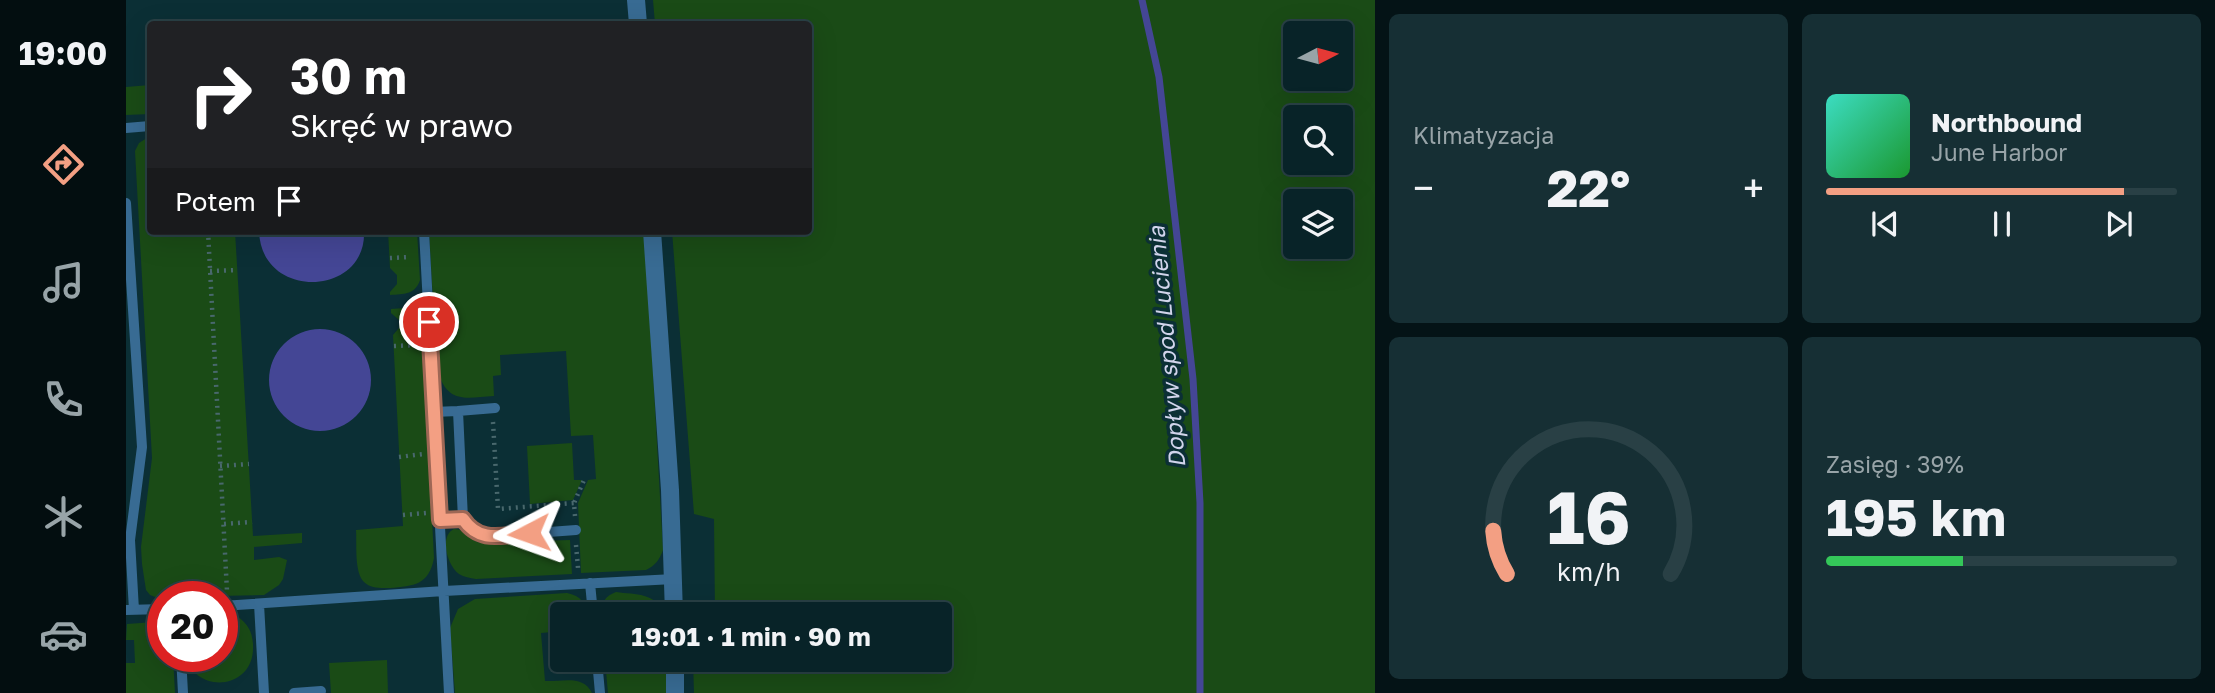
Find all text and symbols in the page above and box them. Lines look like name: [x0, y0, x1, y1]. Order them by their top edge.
north arrow: [1283, 21, 1353, 91]
map controls: [1283, 21, 1353, 259]
text: 19:00: [19, 34, 107, 72]
text: 30 m: [290, 46, 407, 105]
icon: right: [175, 49, 266, 140]
button: search: [1283, 105, 1353, 175]
text: Skręć w prawo: [290, 106, 513, 144]
text: Northbound: [1931, 107, 2082, 138]
text: Klimatyzacja: [1413, 121, 1554, 149]
text: June Harbor: [1931, 138, 2067, 166]
icon: directions: [39, 140, 88, 189]
text: 22°: [1547, 156, 1630, 218]
text: −: [1413, 165, 1434, 210]
text: +: [1743, 165, 1764, 210]
icon: arrive: [270, 182, 308, 220]
text: Potem: [175, 186, 256, 217]
button: layers: [1283, 189, 1353, 259]
icon: previous: [1866, 205, 1904, 243]
icon: pause: [1983, 205, 2021, 243]
icon: next: [2100, 205, 2138, 243]
water label: Dopływ spod Lucienia: [1141, 224, 1191, 469]
icon: music: [39, 258, 88, 307]
pin: [399, 292, 459, 352]
icon: arrive: [410, 303, 448, 341]
icon: phone: [39, 375, 88, 424]
text: Zasięg · 39%: [1826, 450, 1964, 478]
text: 16: [1547, 473, 1630, 560]
text: 195 km: [1826, 485, 2006, 547]
icon: climate: [39, 492, 88, 541]
position arrow: [492, 496, 566, 570]
text: km/h: [1557, 556, 1620, 587]
speed limit sign: 20: [147, 581, 238, 672]
icon: car: [39, 610, 88, 659]
text: 19:01 · 1 min · 90 m: [631, 621, 871, 652]

